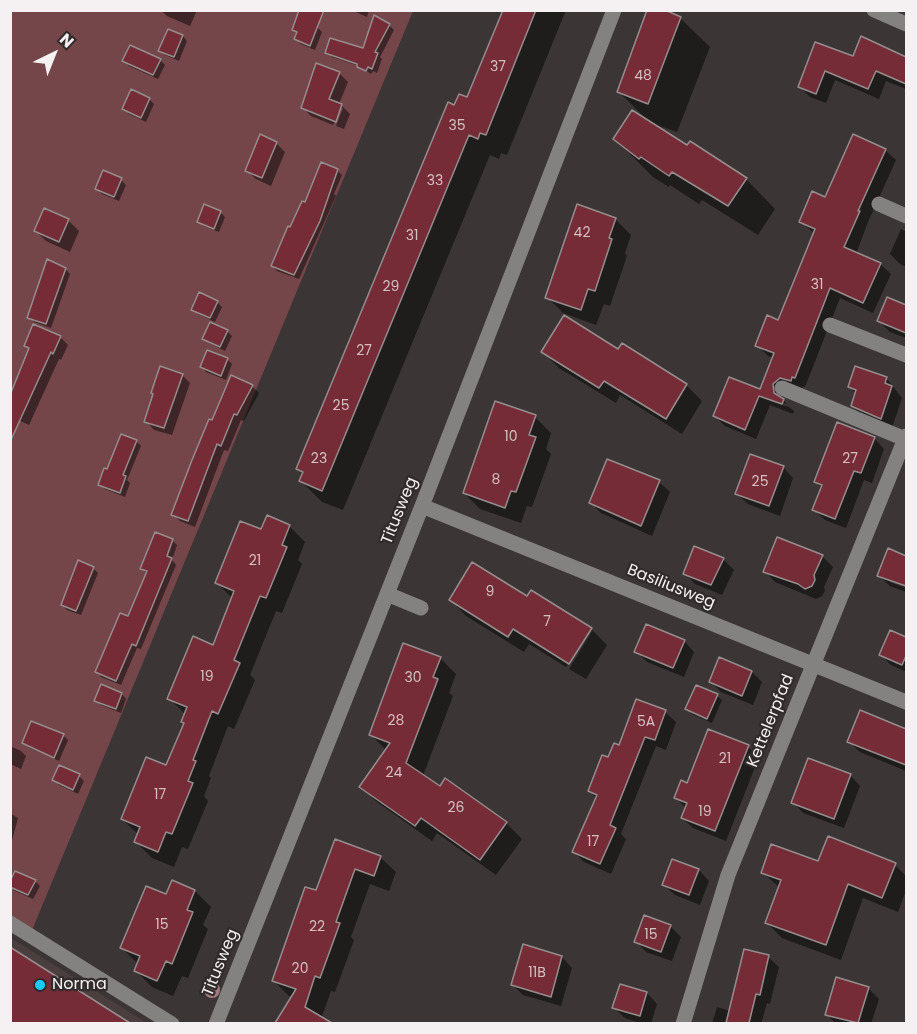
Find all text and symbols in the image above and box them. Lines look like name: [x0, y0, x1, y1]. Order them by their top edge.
north arrow: [24, 24, 84, 84]
text: N: [54, 28, 79, 53]
house number: 37: [490, 59, 506, 75]
house number: 48: [634, 68, 652, 84]
house number: 35: [448, 118, 466, 134]
house number: 33: [427, 173, 443, 189]
house number: 42: [574, 225, 590, 241]
house number: 31: [406, 228, 418, 244]
house number: 31: [811, 277, 823, 293]
house number: 29: [383, 279, 399, 295]
house number: 27: [356, 343, 372, 359]
house number: 25: [333, 398, 349, 414]
house number: 10: [504, 429, 518, 445]
house number: 23: [311, 451, 327, 467]
house number: 27: [842, 451, 858, 467]
house number: 8: [492, 472, 500, 488]
house number: 25: [752, 474, 768, 490]
street label: Titusweg: [378, 475, 422, 547]
house number: 21: [249, 553, 261, 569]
street label: Basiliusweg: [624, 561, 718, 613]
house number: 9: [486, 584, 494, 600]
house number: 7: [543, 614, 551, 630]
house number: 19: [200, 669, 214, 685]
house number: 30: [404, 670, 422, 686]
street label: Kettelerpfad: [744, 672, 798, 770]
house number: 28: [388, 713, 404, 729]
house number: 5A: [637, 714, 655, 730]
house number: 21: [719, 751, 731, 767]
house number: 24: [386, 765, 402, 781]
house number: 17: [154, 787, 166, 803]
house number: 26: [448, 800, 464, 816]
house number: 19: [698, 804, 712, 820]
house number: 17: [587, 834, 599, 850]
house number: 15: [155, 917, 169, 933]
house number: 22: [309, 919, 325, 935]
street label: Titusweg: [199, 927, 243, 999]
house number: 15: [644, 927, 658, 943]
house number: 20: [292, 961, 308, 977]
house number: 11B: [528, 965, 546, 981]
place label: Norma: [52, 975, 107, 995]
marker: Norma: [33, 978, 47, 992]

